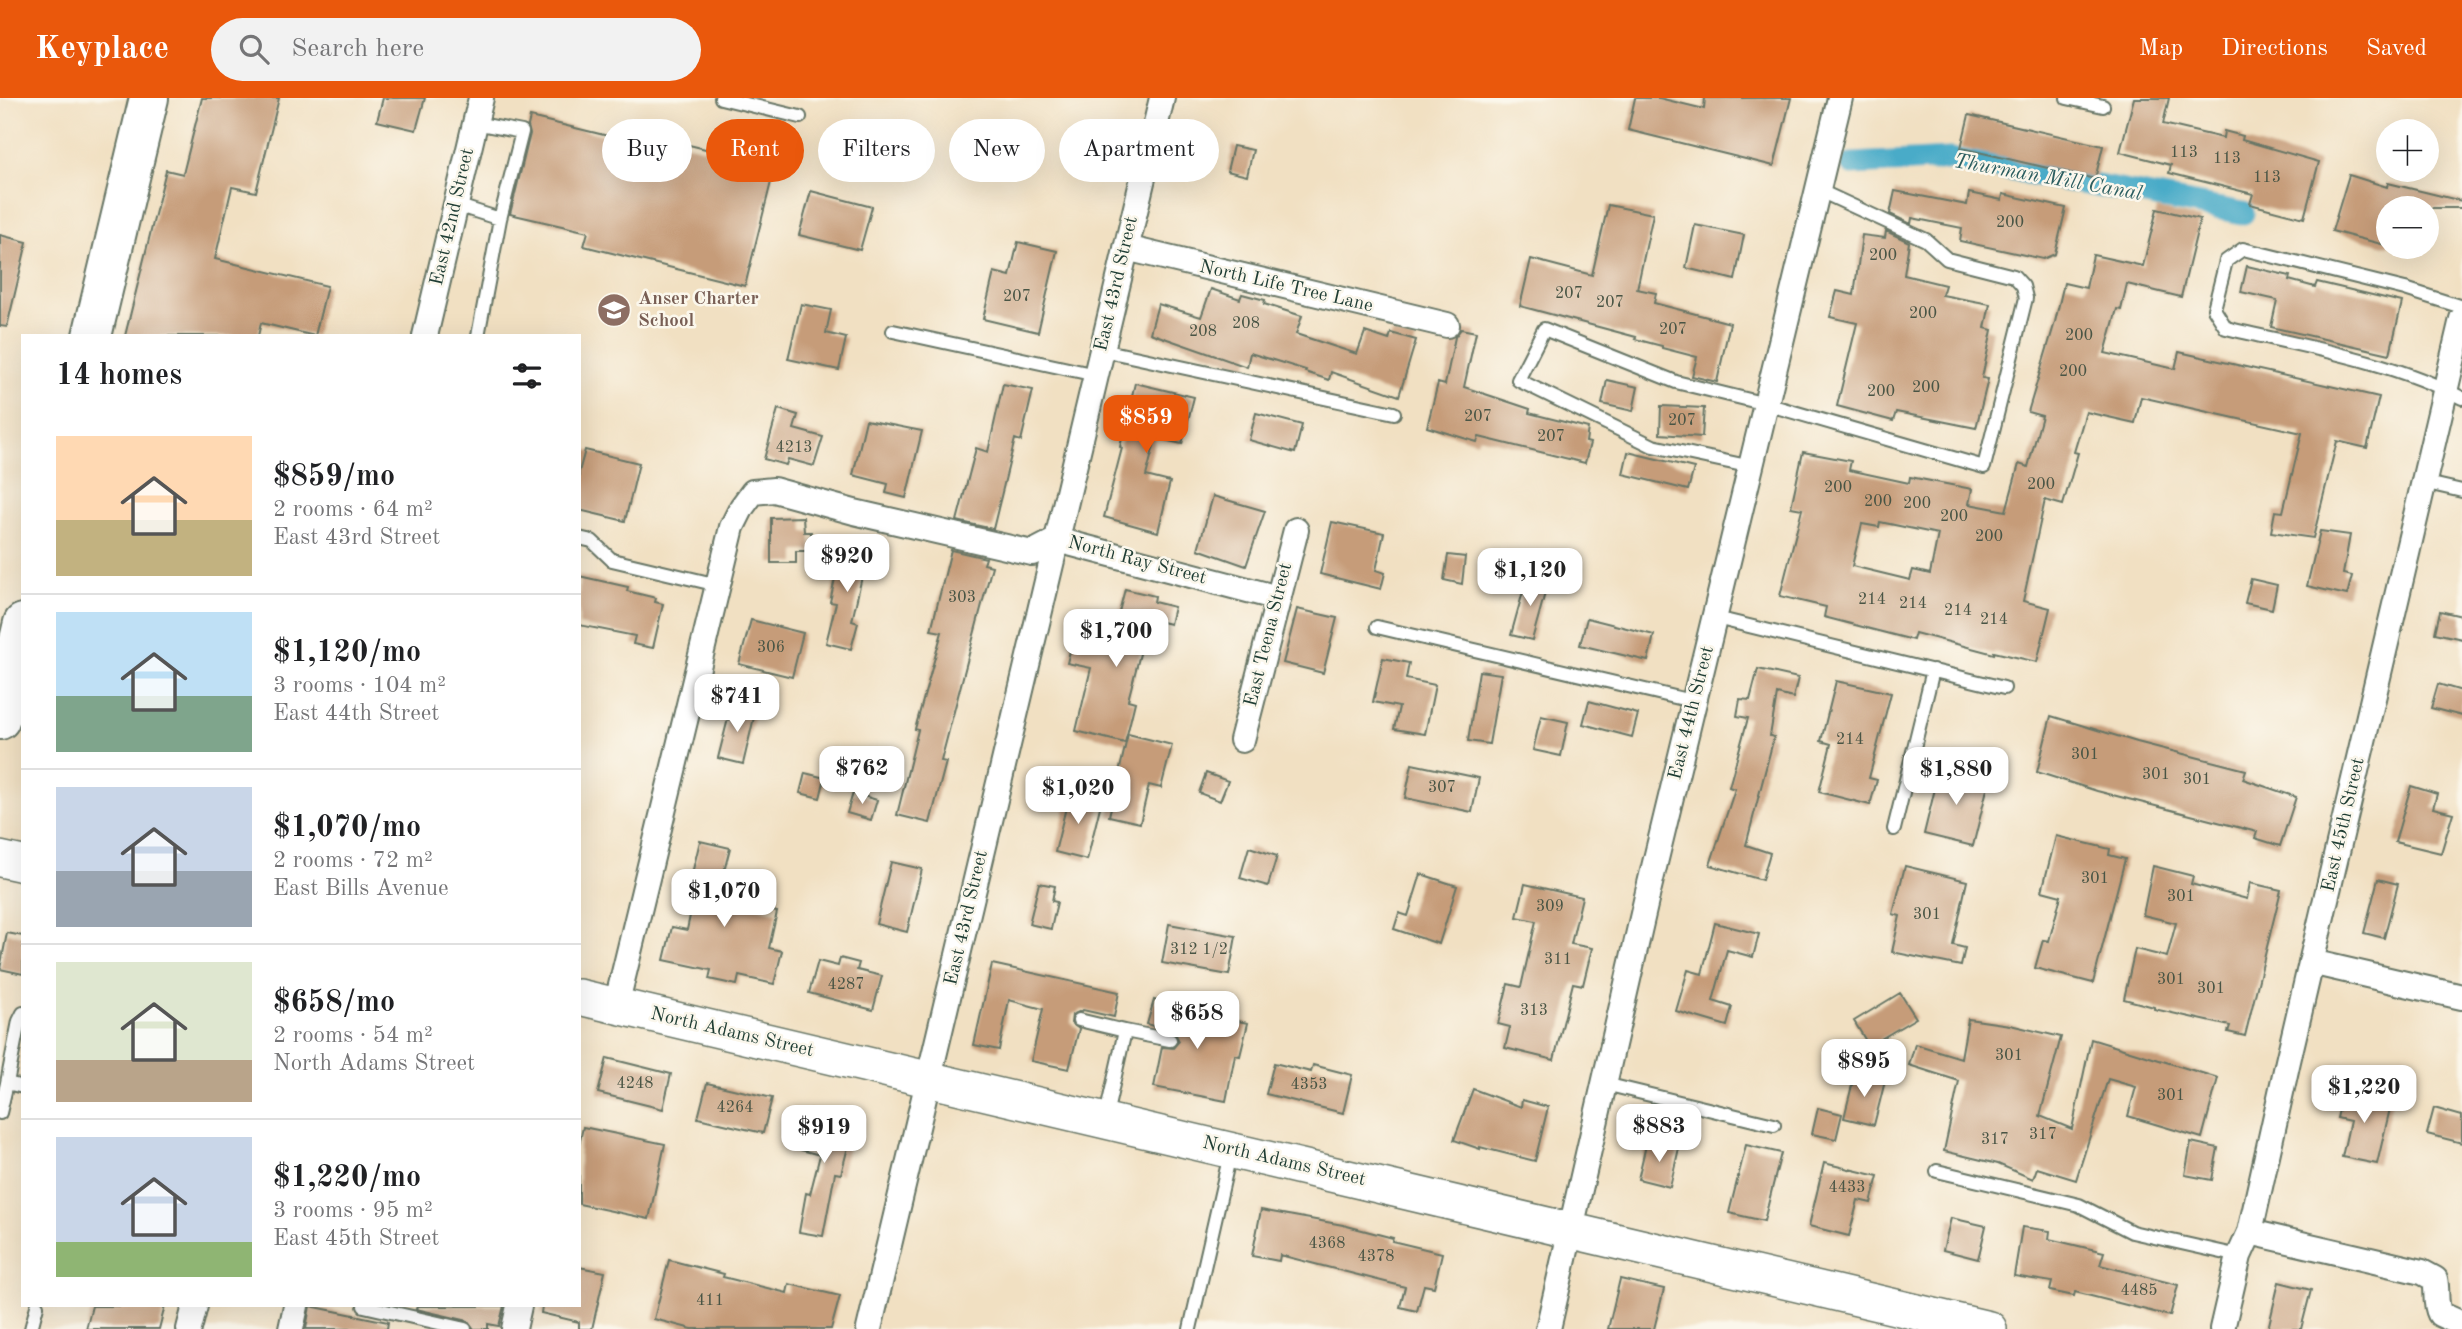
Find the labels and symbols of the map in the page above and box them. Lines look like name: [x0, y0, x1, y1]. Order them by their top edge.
house number: 113: [2170, 145, 2198, 161]
street label: East 42nd Street: [428, 146, 478, 288]
water label: Thurman Mill Canal: [1952, 151, 2144, 205]
house number: 113: [2213, 151, 2241, 167]
house number: 113: [2253, 170, 2281, 186]
street label: East 43rd Street: [1092, 215, 1142, 353]
house number: 200: [1996, 215, 2024, 231]
house number: 200: [1869, 248, 1897, 264]
street label: North Life Tree Lane: [1197, 258, 1375, 316]
house number: 207: [1555, 286, 1583, 302]
house number: 207: [1003, 289, 1031, 305]
place label: Anser Charter School: [638, 290, 759, 331]
school or university icon: Anser Charter School: [595, 291, 633, 329]
house number: 207: [1596, 295, 1624, 311]
house number: 200: [1909, 306, 1937, 322]
house number: 208: [1232, 316, 1260, 332]
house number: 207: [1659, 322, 1687, 338]
house number: 208: [1189, 324, 1217, 340]
house number: 200: [2065, 328, 2093, 344]
house number: 200: [2059, 364, 2087, 380]
house number: 200: [1912, 380, 1940, 396]
house number: 200: [1867, 384, 1895, 400]
pin: $859: [1105, 396, 1187, 455]
house number: 207: [1464, 409, 1492, 425]
house number: 207: [1668, 413, 1696, 429]
house number: 207: [1537, 429, 1565, 445]
house number: 4213: [775, 440, 813, 456]
house number: 200: [2027, 477, 2055, 493]
house number: 200: [1824, 480, 1852, 496]
house number: 200: [1864, 494, 1892, 510]
house number: 200: [1903, 496, 1931, 512]
house number: 200: [1940, 509, 1968, 525]
house number: 200: [1975, 529, 2003, 545]
street label: North Ray Street: [1066, 533, 1208, 589]
pin: $920: [806, 534, 888, 594]
pin: $1,120: [1473, 548, 1587, 608]
street label: East Teena Street: [1242, 561, 1296, 709]
house number: 303: [948, 590, 976, 606]
house number: 214: [1858, 592, 1886, 608]
house number: 214: [1899, 596, 1927, 612]
house number: 214: [1944, 603, 1972, 619]
pin: $1,700: [1059, 610, 1173, 669]
house number: 214: [1980, 612, 2008, 628]
house number: 306: [757, 640, 785, 656]
street label: East 44th Street: [1666, 644, 1718, 782]
pin: $741: [696, 674, 778, 734]
house number: 214: [1836, 732, 1864, 748]
pin: $762: [821, 746, 903, 806]
house number: 301: [2071, 747, 2099, 763]
pin: $1,880: [1899, 748, 2013, 807]
street label: East 45th Street: [2319, 756, 2369, 894]
pin: $1,020: [1021, 766, 1135, 826]
house number: 301: [2142, 767, 2170, 783]
house number: 301: [2183, 772, 2211, 788]
house number: 307: [1428, 780, 1456, 796]
street label: East 43rd Street: [942, 849, 992, 987]
pin: $1,070: [667, 870, 781, 929]
house number: 301: [2081, 871, 2109, 887]
house number: 301: [2167, 889, 2195, 905]
house number: 309: [1536, 899, 1564, 915]
house number: 301: [1913, 907, 1941, 923]
house number: 312 1/2: [1170, 942, 1228, 958]
house number: 311: [1544, 952, 1572, 968]
house number: 301: [2157, 972, 2185, 988]
house number: 4287: [827, 977, 865, 993]
house number: 301: [2197, 981, 2225, 997]
pin: $658: [1156, 992, 1238, 1051]
house number: 313: [1520, 1003, 1548, 1019]
street label: North Adams Street: [649, 1005, 815, 1061]
pin: $895: [1823, 1040, 1905, 1099]
house number: 301: [1995, 1048, 2023, 1064]
pin: $1,220: [2307, 1066, 2421, 1125]
house number: 4248: [616, 1076, 654, 1092]
house number: 4353: [1290, 1077, 1328, 1093]
house number: 301: [2157, 1088, 2185, 1104]
house number: 4264: [716, 1100, 754, 1116]
pin: $883: [1618, 1104, 1700, 1164]
pin: $919: [783, 1105, 865, 1165]
house number: 317: [2029, 1127, 2057, 1143]
house number: 317: [1981, 1132, 2009, 1148]
street label: North Adams Street: [1201, 1134, 1367, 1190]
house number: 4433: [1828, 1180, 1866, 1196]
house number: 4368: [1308, 1236, 1346, 1252]
house number: 4378: [1357, 1249, 1395, 1265]
house number: 4485: [2120, 1283, 2158, 1299]
house number: 411: [696, 1293, 724, 1309]

